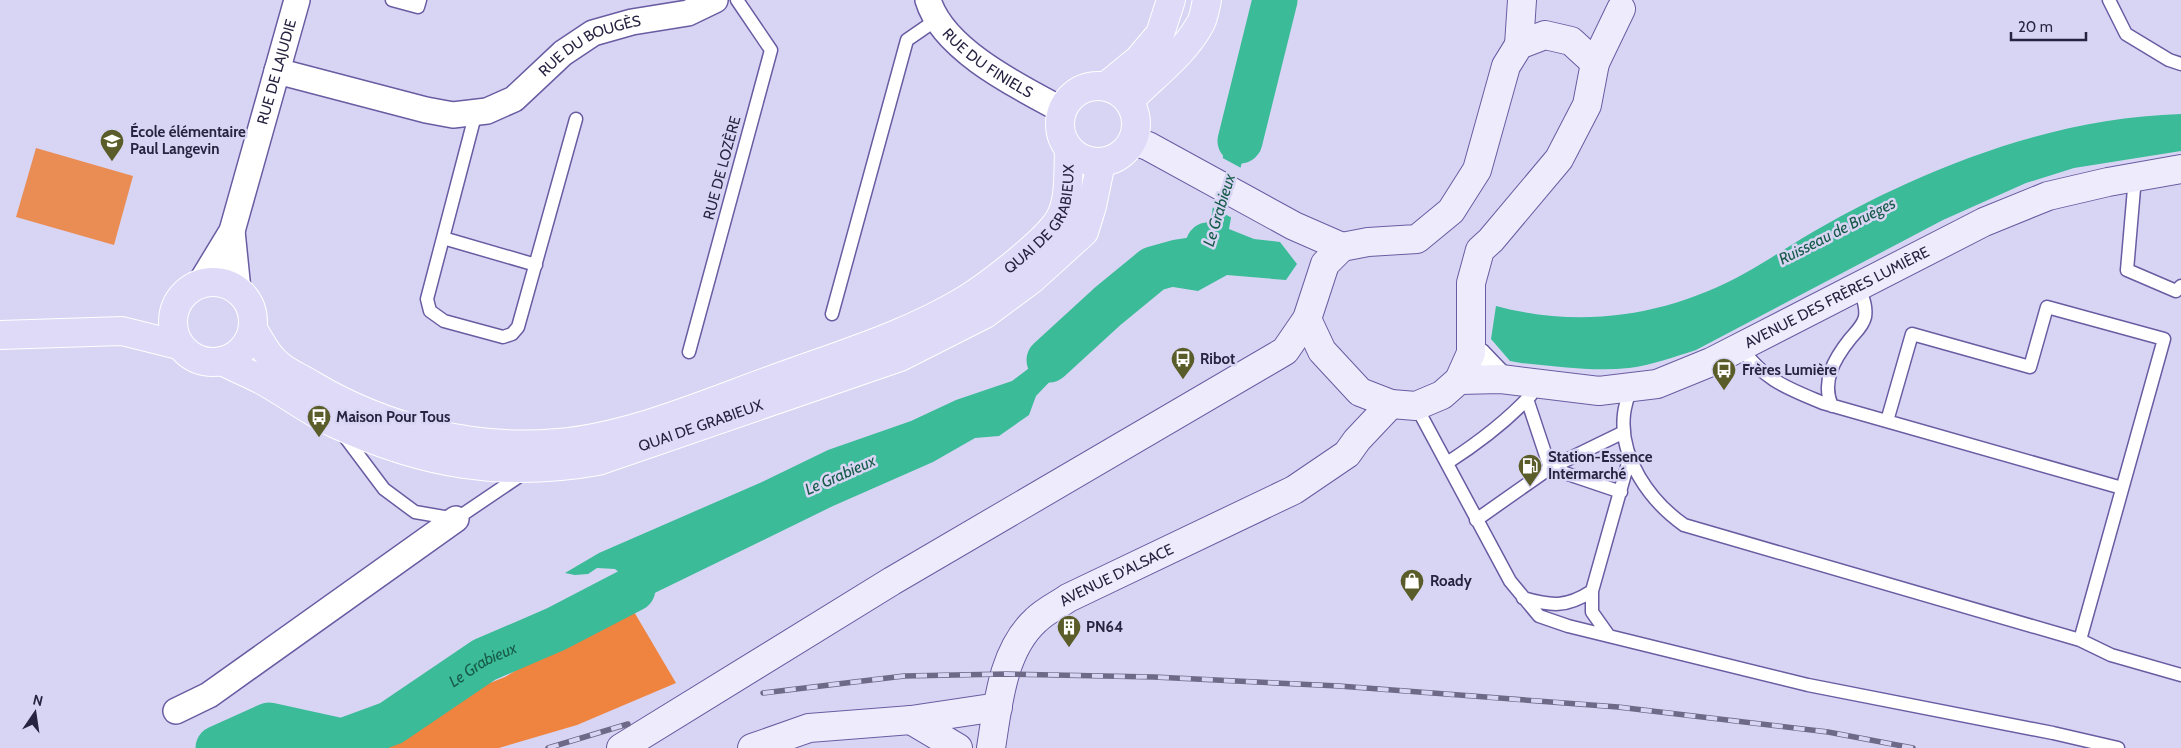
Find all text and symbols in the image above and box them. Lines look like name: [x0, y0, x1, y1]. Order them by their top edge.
scale bar: [2011, 10, 2086, 42]
street label: RUE DU BOUGÈS: [535, 12, 642, 80]
street label: RUE DE LAJUDIE: [253, 17, 300, 127]
text: 20 m: [2018, 18, 2053, 36]
street label: RUE DU FINIELS: [938, 25, 1036, 102]
street label: RUE DE LOZÈRE: [699, 114, 744, 222]
place label: École élémentaire Paul Langevin: [130, 122, 246, 158]
school or university icon: École élémentaire Paul Langevin: [99, 128, 125, 162]
street label: QUAI DE GRABIEUX: [1000, 164, 1078, 278]
water label: Le Grabieux: [1199, 170, 1239, 249]
water label: Ruisseau de Bruèges: [1775, 193, 1899, 269]
street label: AVENUE DES FRÈRES LUMIÈRE: [1742, 243, 1932, 352]
bus stop icon: Ribot: [1170, 346, 1196, 380]
place label: Ribot: [1200, 350, 1235, 368]
bus stop icon: Frères Lumière: [1711, 357, 1737, 391]
place label: Frères Lumière: [1742, 361, 1837, 379]
street label: QUAI DE GRABIEUX: [636, 396, 765, 455]
bus stop icon: Maison Pour Tous: [306, 404, 332, 438]
place label: Maison Pour Tous: [336, 408, 450, 426]
place label: Station-Essence Intermarché: [1548, 448, 1653, 483]
water label: Le Grabieux: [802, 451, 879, 499]
fuel station icon: Station-Essence Intermarché: [1517, 453, 1543, 487]
street label: AVENUE D'ALSACE: [1056, 540, 1176, 610]
shop icon: Roady: [1399, 568, 1425, 602]
place label: Roady: [1430, 572, 1473, 590]
building icon: PN64: [1056, 614, 1082, 648]
place label: PN64: [1086, 618, 1123, 636]
water label: Le Grabieux: [445, 637, 520, 691]
north arrow: [10, 688, 60, 738]
text: N: [31, 690, 45, 710]

